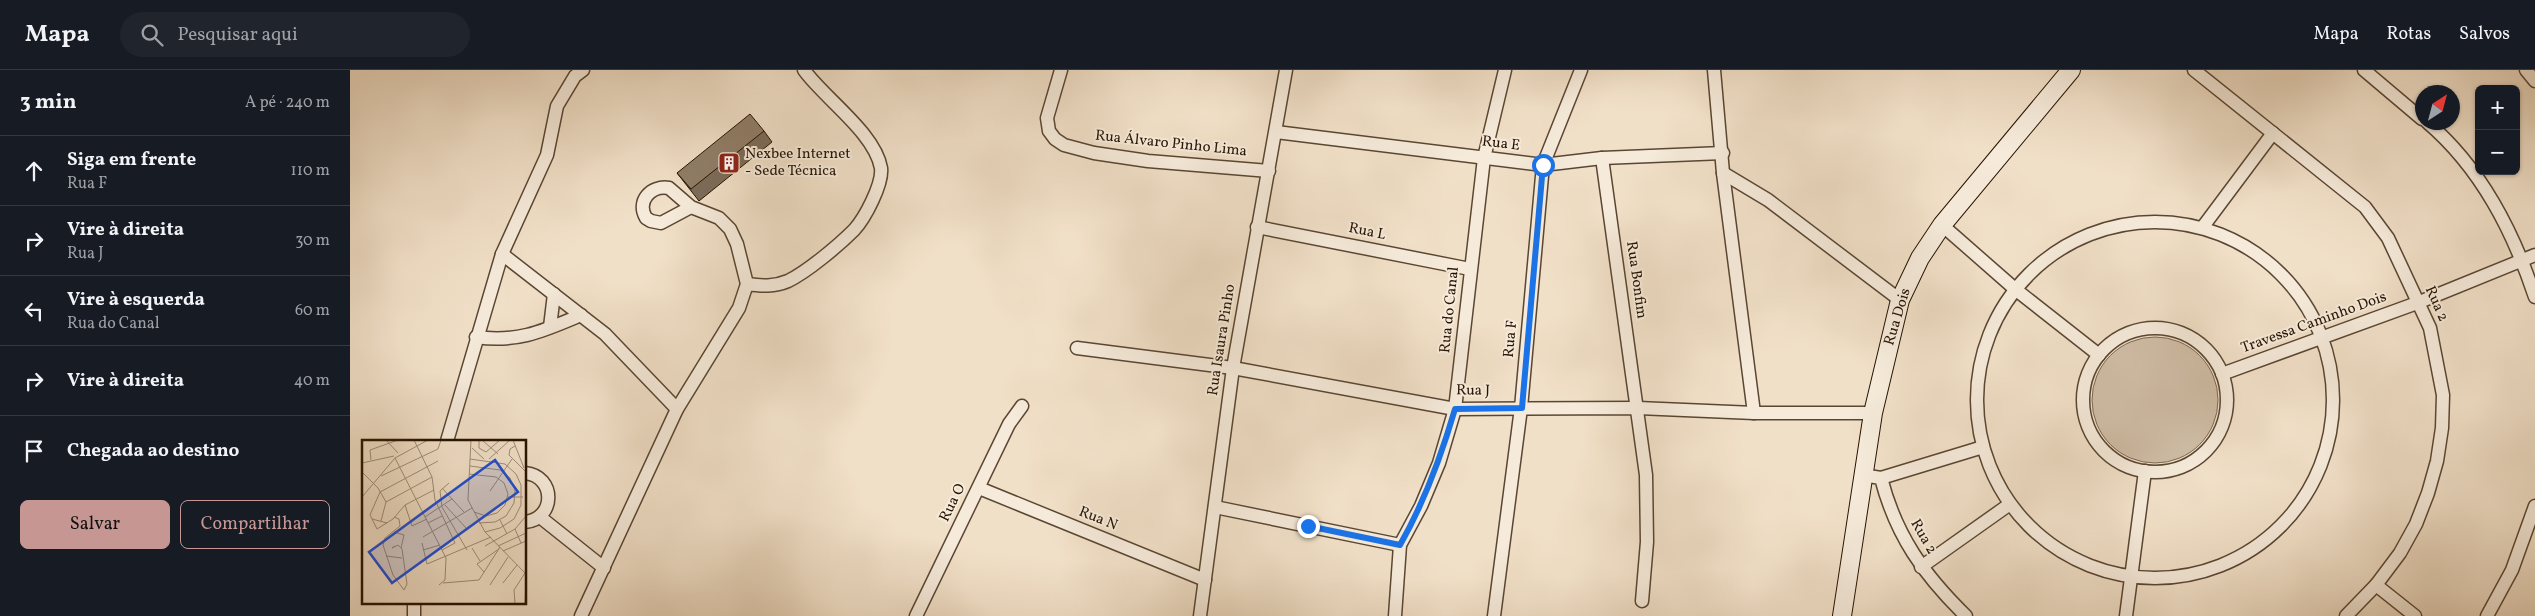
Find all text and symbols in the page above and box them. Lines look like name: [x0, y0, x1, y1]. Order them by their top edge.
search box: [120, 12, 470, 57]
text: Mapa: [25, 18, 90, 52]
icon: search: [138, 21, 166, 49]
text: Pesquisar aqui: [178, 22, 298, 48]
text: Mapa: [2314, 22, 2359, 47]
text: Rotas: [2387, 22, 2431, 47]
text: Salvos: [2459, 22, 2510, 47]
north arrow: [2415, 85, 2460, 130]
map controls: [2475, 85, 2520, 175]
button: +: [2475, 85, 2520, 130]
text: 3 min: [20, 88, 76, 117]
text: A pé · 240 m: [245, 92, 330, 114]
street label: Rua Álvaro Pinho Lima: [1094, 126, 1248, 162]
button: −: [2475, 130, 2520, 175]
street label: Rua E: [1481, 131, 1521, 157]
place label: Nexbee Internet - Sede Técnica: [745, 144, 851, 182]
text: Siga em frente: [67, 147, 196, 173]
building icon: Nexbee Internet - Sede Técnica: [717, 151, 741, 175]
route start: [1532, 154, 1555, 177]
icon: ahead: [20, 157, 48, 185]
text: 110 m: [291, 160, 330, 182]
text: Rua F: [67, 173, 107, 195]
text: Vire à direita: [67, 217, 184, 243]
street label: Rua L: [1347, 218, 1388, 246]
icon: right: [20, 227, 48, 255]
text: 30 m: [295, 230, 330, 252]
street label: Rua Bonfim: [1620, 240, 1652, 320]
text: Rua J: [67, 243, 103, 265]
street label: Rua do Canal: [1435, 266, 1465, 354]
street label: Rua Isaura Pinho: [1203, 283, 1241, 397]
street label: Rua 2: [2419, 283, 2453, 325]
street label: Rua Dois: [1879, 286, 1917, 348]
text: Vire à esquerda: [67, 287, 205, 313]
street label: Travessa Caminho Dois: [2238, 287, 2390, 359]
icon: left: [20, 297, 48, 325]
text: 60 m: [295, 300, 330, 322]
text: Rua do Canal: [67, 313, 160, 335]
street label: Rua F: [1499, 319, 1523, 359]
icon: right: [20, 367, 48, 395]
text: Vire à direita: [67, 368, 184, 394]
text: 40 m: [294, 370, 330, 392]
street label: Rua J: [1456, 380, 1490, 402]
icon: arrive: [20, 437, 48, 465]
text: Chegada ao destino: [67, 438, 239, 464]
inset map: [362, 440, 526, 604]
street label: Rua O: [935, 480, 971, 526]
button: Salvar: [20, 500, 170, 549]
button: Compartilhar: [180, 500, 330, 549]
street label: Rua N: [1075, 502, 1121, 536]
route end: [1297, 515, 1320, 538]
street label: Rua 2: [1905, 516, 1941, 558]

